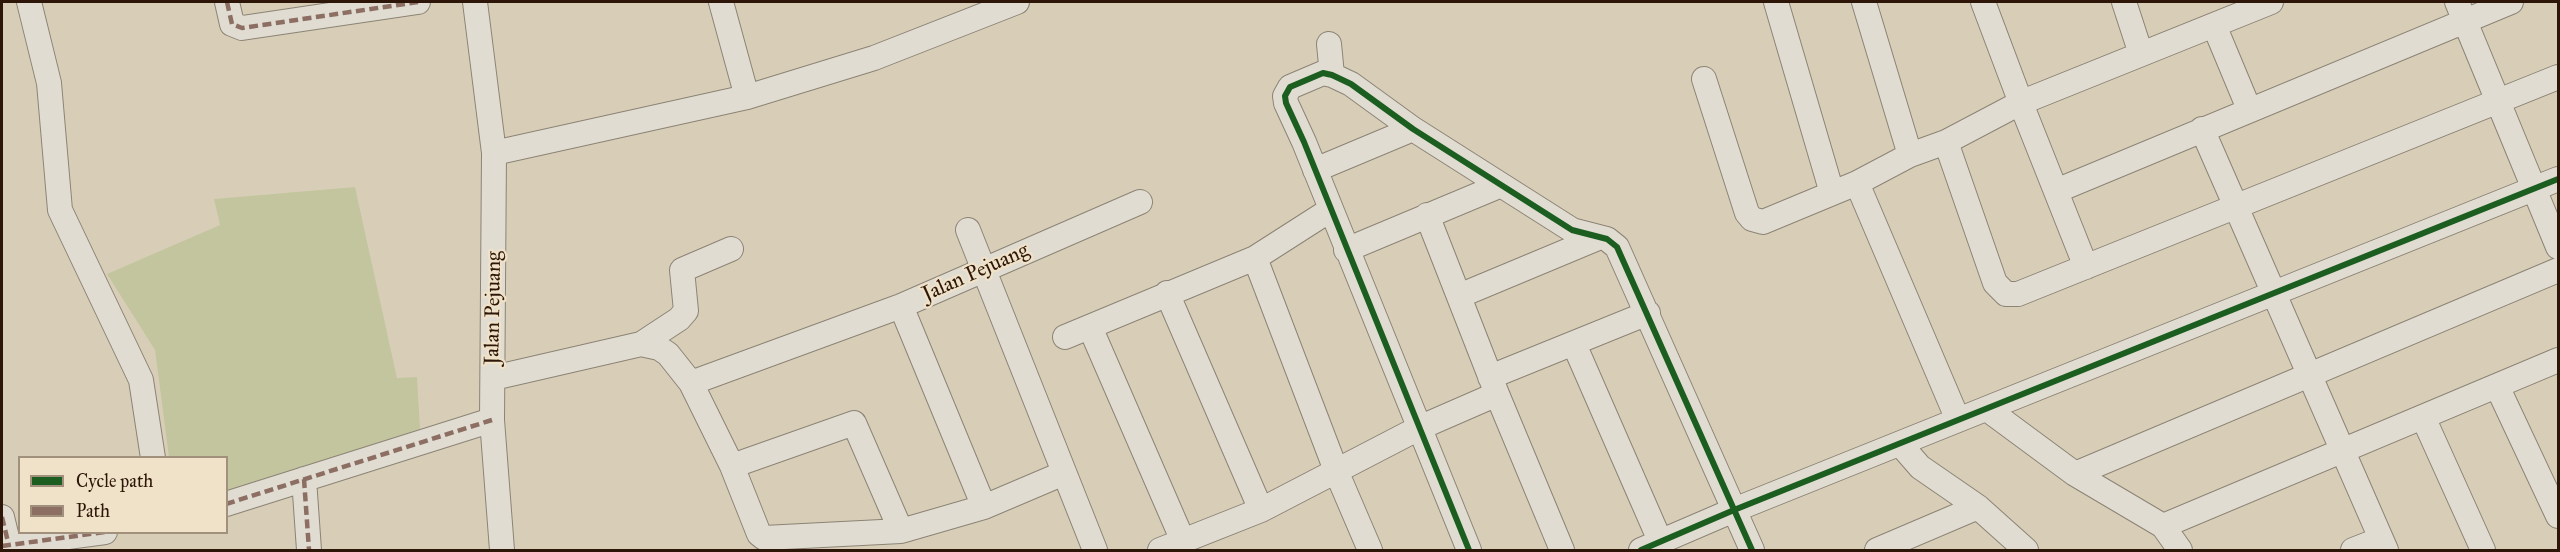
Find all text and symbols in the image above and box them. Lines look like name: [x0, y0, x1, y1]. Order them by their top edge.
street label: Jalan Pejuang: [919, 238, 1033, 308]
street label: Jalan Pejuang: [480, 251, 508, 365]
legend: [18, 456, 228, 534]
text: Cycle path: [76, 470, 153, 492]
text: Path: [76, 500, 110, 522]

